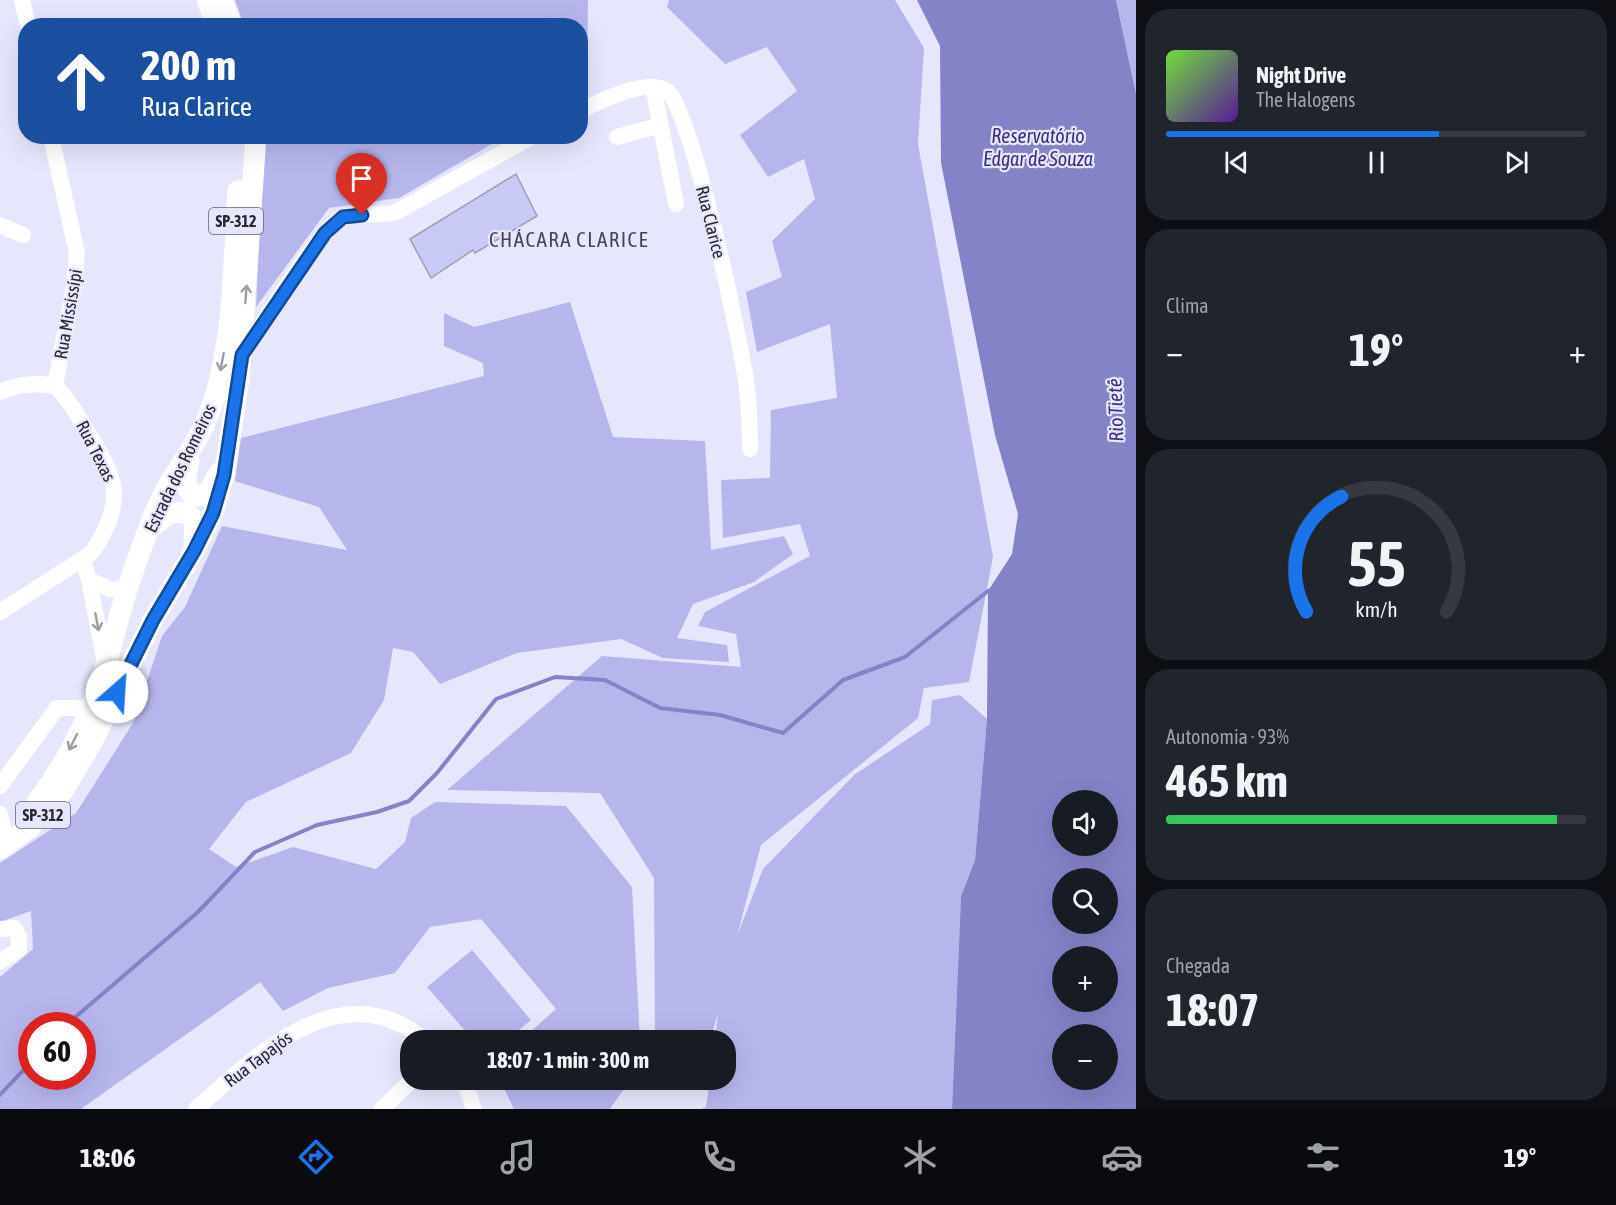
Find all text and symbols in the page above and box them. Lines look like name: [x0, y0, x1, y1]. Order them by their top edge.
text: 200 m: [141, 41, 236, 89]
icon: ahead: [42, 42, 120, 120]
text: Night Drive: [1256, 62, 1346, 88]
text: The Halogens: [1256, 88, 1355, 111]
text: Rua Clarice: [141, 91, 252, 122]
water label: Reservatório Edgar de Souza: [983, 124, 1093, 170]
icon: previous: [1220, 146, 1253, 179]
icon: pause: [1360, 146, 1393, 179]
icon: next: [1500, 146, 1533, 179]
pin: [336, 153, 387, 215]
icon: arrive: [345, 162, 378, 195]
street label: Rua Clarice: [692, 184, 730, 260]
road number: SP-312: [209, 208, 263, 234]
district label: CHÁCARA CLARICE: [489, 227, 649, 251]
street label: Rua Mississípi: [50, 267, 86, 361]
one-way arrow: [241, 284, 252, 304]
text: Clima: [1166, 294, 1209, 317]
text: 19°: [1349, 324, 1403, 376]
text: −: [1166, 332, 1183, 370]
text: +: [1569, 332, 1586, 370]
one-way arrow: [216, 352, 227, 372]
water label: Rio Tietê: [1102, 378, 1128, 442]
street label: Estrada dos Romeiros: [140, 400, 220, 536]
street label: Rua Texas: [72, 417, 120, 485]
text: 55: [1347, 528, 1405, 599]
text: km/h: [1355, 597, 1397, 622]
one-way arrow: [92, 612, 103, 631]
position arrow: [85, 660, 149, 724]
text: Autonomia · 93%: [1166, 725, 1289, 748]
one-way arrow: [67, 733, 79, 750]
text: 465 km: [1166, 755, 1288, 807]
map controls: [1052, 790, 1118, 1090]
button: sound: [1052, 790, 1118, 856]
road number: SP-312: [16, 802, 70, 828]
button: search: [1052, 868, 1118, 934]
button: +: [1052, 946, 1118, 1012]
text: Chegada: [1166, 954, 1230, 977]
text: 18:07: [1166, 984, 1260, 1036]
speed limit sign: 60: [18, 1012, 96, 1090]
button: −: [1052, 1024, 1118, 1090]
street label: Rua Tapajós: [220, 1027, 296, 1091]
text: 18:07 · 1 min · 300 m: [487, 1047, 649, 1073]
icon: directions: [295, 1136, 337, 1178]
icon: music: [497, 1136, 539, 1178]
icon: phone: [698, 1136, 740, 1178]
icon: climate: [899, 1136, 941, 1178]
icon: car: [1101, 1136, 1143, 1178]
icon: filters: [1302, 1136, 1344, 1178]
text: 18:06: [80, 1142, 136, 1173]
text: 19°: [1503, 1142, 1536, 1173]

